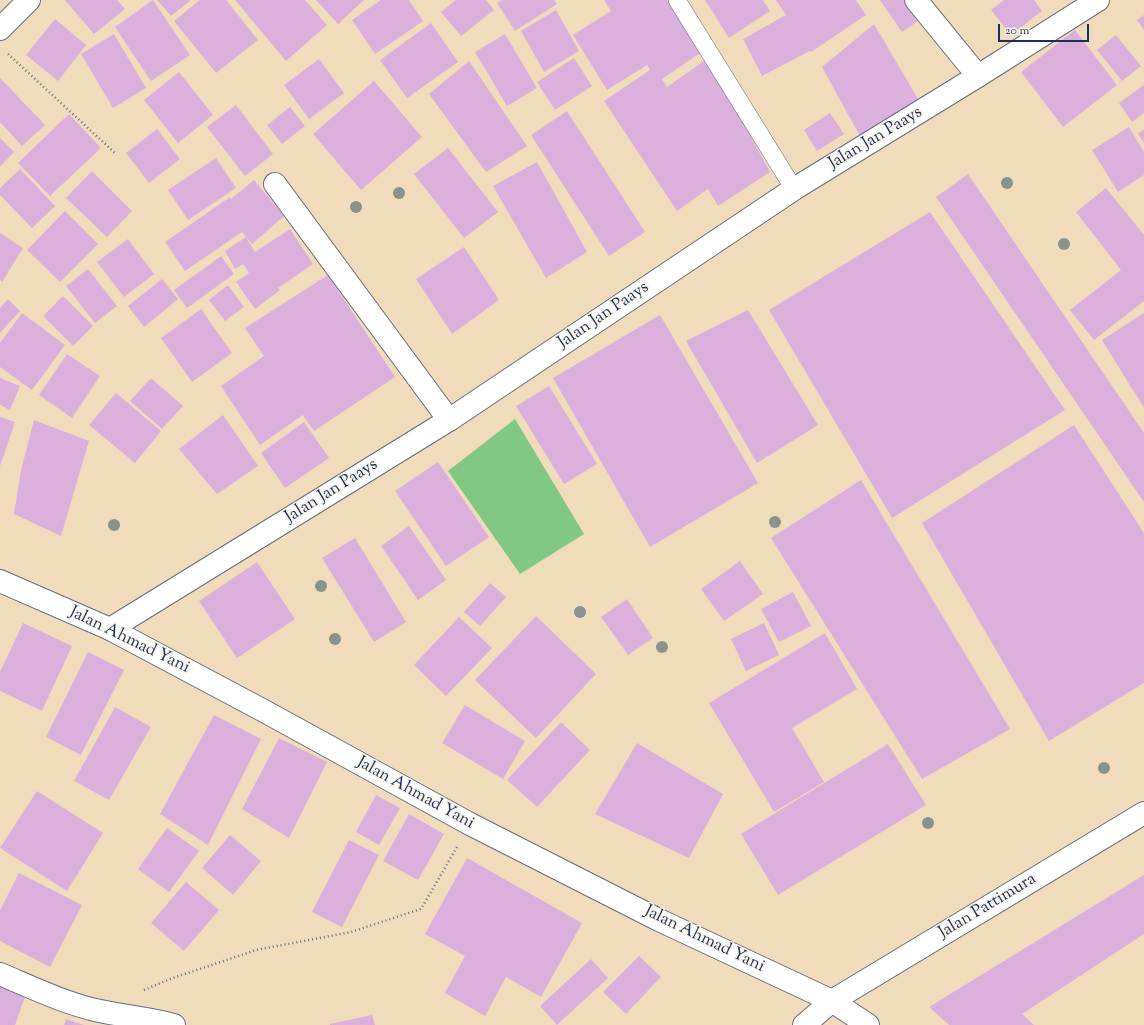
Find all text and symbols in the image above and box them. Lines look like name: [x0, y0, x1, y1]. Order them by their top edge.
scale bar: [1000, 16, 1091, 42]
text: 20 m: [1005, 22, 1029, 40]
street label: Jalan Jan Paays: [826, 103, 926, 175]
street label: Jalan Jan Paays: [555, 278, 653, 354]
street label: Jalan Jan Paays: [282, 455, 382, 529]
street label: Jalan Ahmad Yani: [66, 603, 192, 679]
street label: Jalan Ahmad Yani: [353, 753, 477, 835]
street label: Jalan Pattimura: [935, 870, 1041, 944]
street label: Jalan Ahmad Yani: [641, 902, 767, 978]

